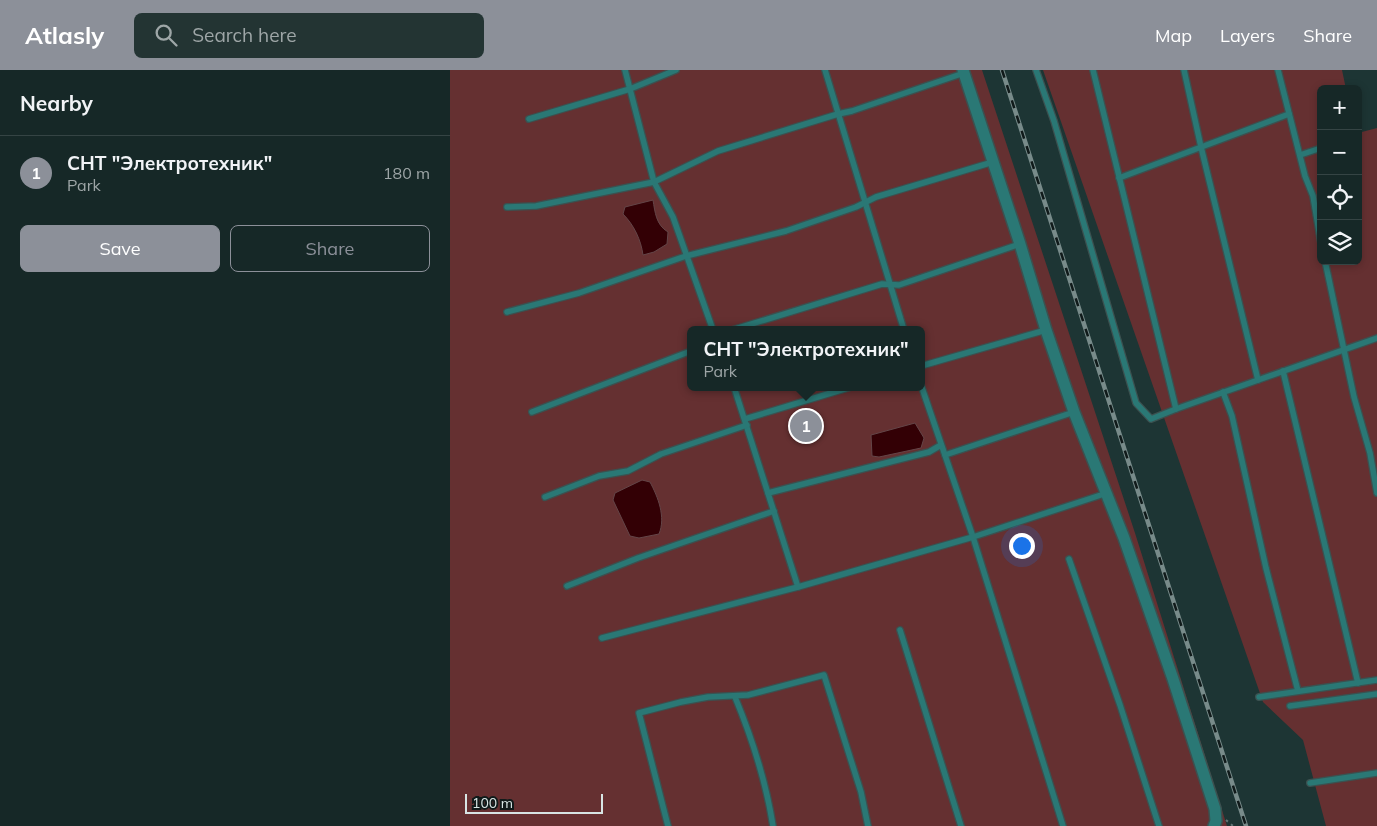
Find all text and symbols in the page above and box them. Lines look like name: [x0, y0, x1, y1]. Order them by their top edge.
search box: [134, 13, 484, 58]
text: Atlasly: [25, 20, 104, 50]
icon: search: [152, 21, 180, 49]
text: Search here: [192, 23, 297, 47]
text: Map: [1155, 24, 1192, 47]
text: Layers: [1220, 24, 1275, 47]
text: Share: [1303, 24, 1352, 47]
map controls: [1317, 85, 1362, 265]
button: +: [1317, 85, 1362, 130]
text: Nearby: [20, 90, 93, 116]
button: −: [1317, 130, 1362, 175]
text: СНТ "Электротехник": [67, 151, 272, 175]
text: 1: [31, 163, 41, 183]
text: 180 m: [383, 163, 430, 183]
text: Park: [67, 175, 101, 195]
button: locate: [1317, 175, 1362, 220]
button: layers: [1317, 220, 1362, 265]
button: Save: [20, 225, 220, 272]
button: Share: [230, 225, 430, 272]
popup: [687, 326, 925, 391]
text: СНТ "Электротехник": [703, 337, 909, 361]
text: Park: [703, 361, 737, 381]
pin: 1: [790, 407, 822, 445]
your location: [1009, 533, 1035, 559]
scale bar: [465, 791, 602, 814]
text: 100 m: [472, 794, 513, 812]

